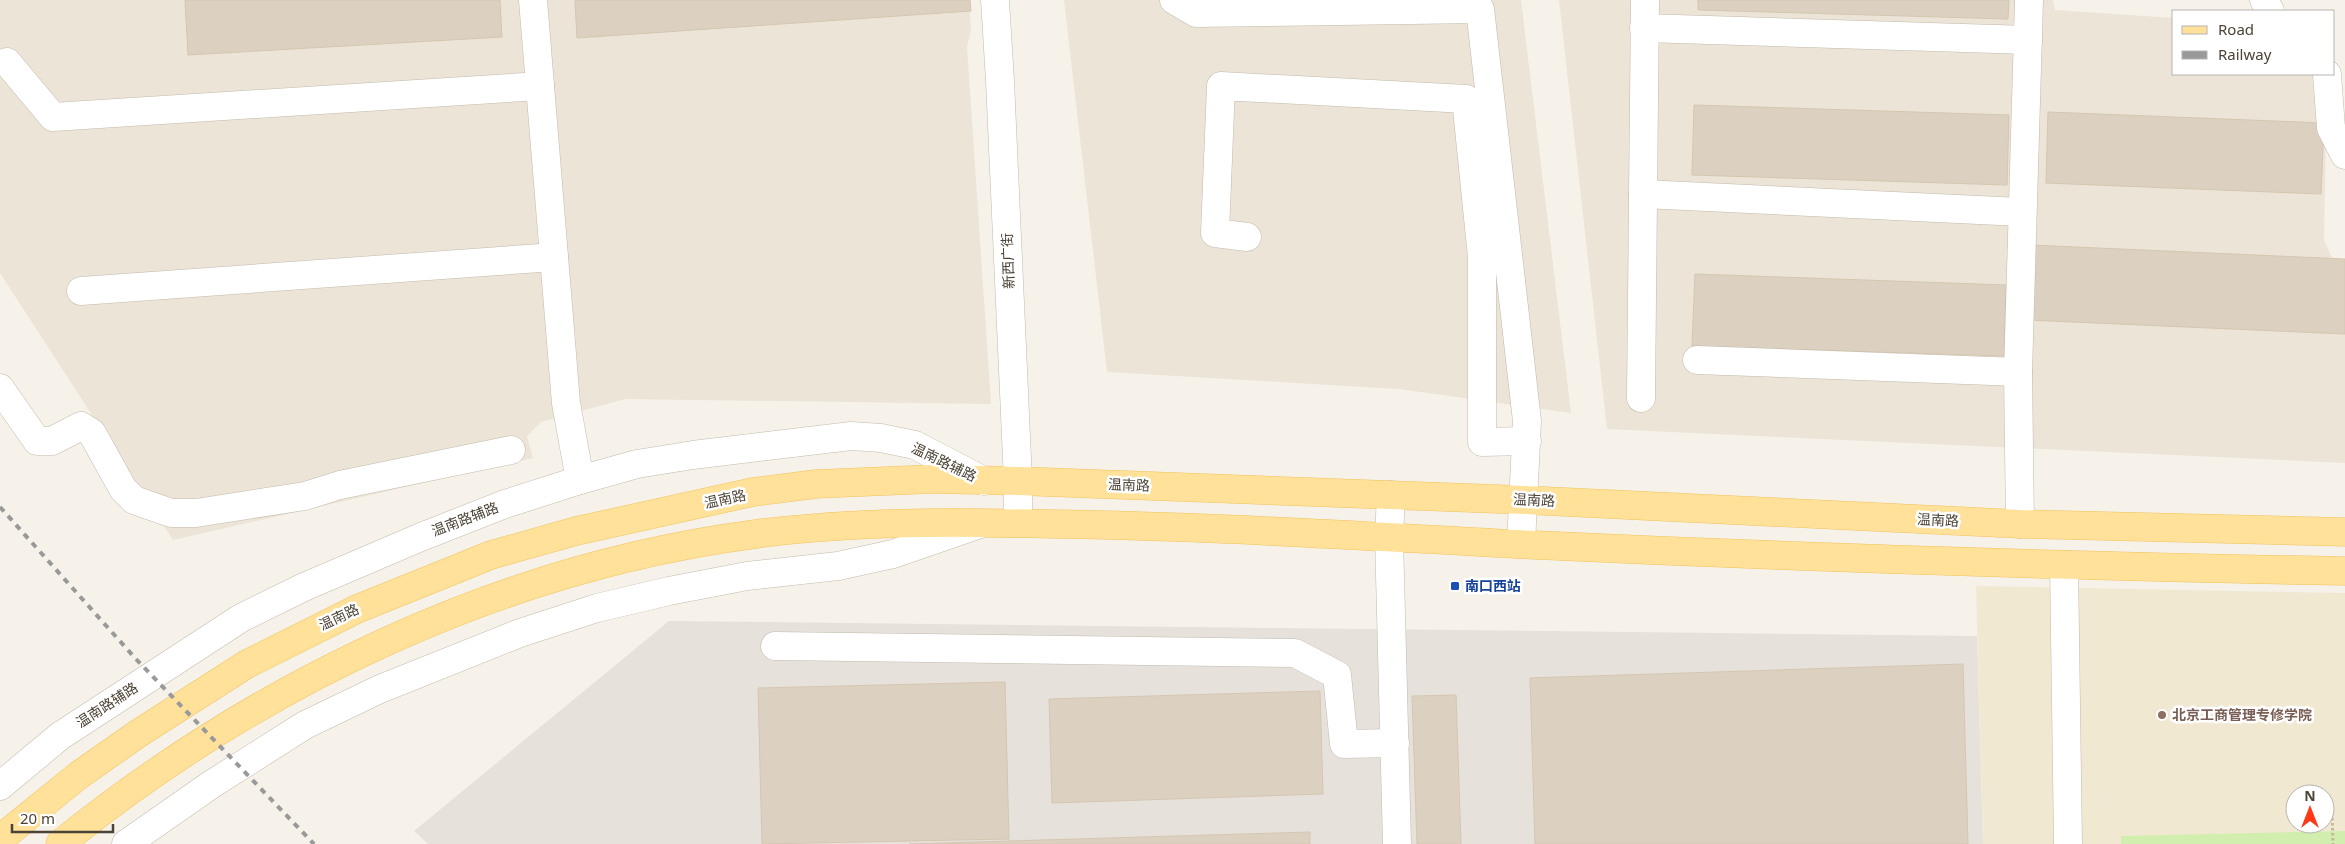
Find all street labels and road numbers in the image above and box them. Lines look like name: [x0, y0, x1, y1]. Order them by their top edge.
street label: 新西广街: [997, 233, 1018, 289]
street label: 温南路辅路: [909, 438, 980, 485]
street label: 温南路: [1108, 474, 1150, 495]
street label: 温南路: [702, 485, 747, 512]
street label: 温南路: [1513, 489, 1555, 510]
street label: 温南路辅路: [429, 497, 501, 540]
street label: 温南路: [1917, 509, 1959, 530]
street label: 温南路: [316, 599, 362, 634]
street label: 温南路辅路: [72, 678, 141, 732]

